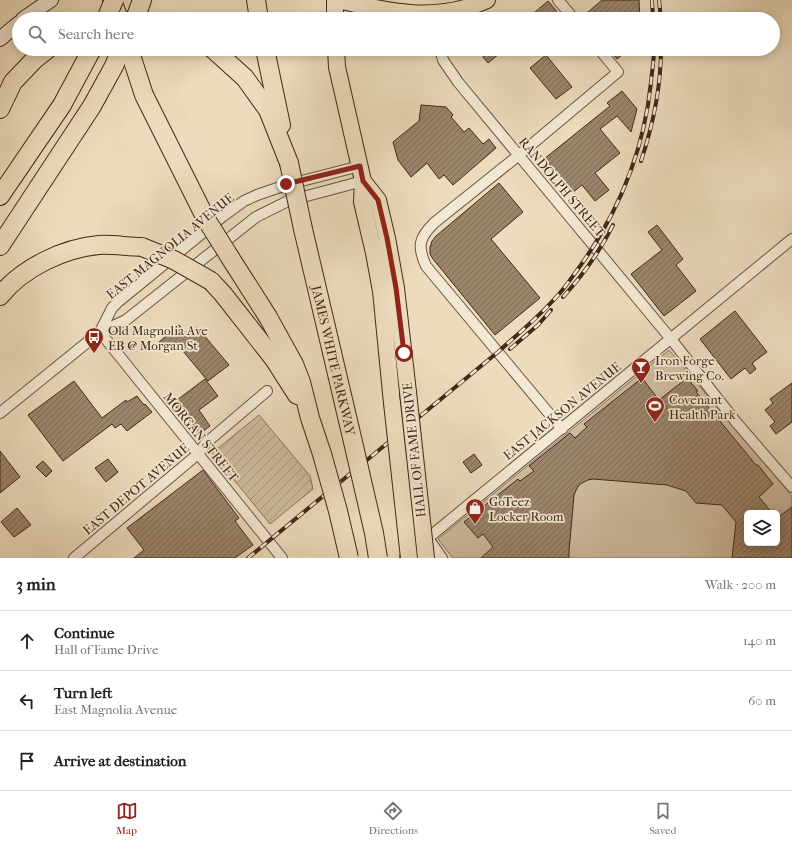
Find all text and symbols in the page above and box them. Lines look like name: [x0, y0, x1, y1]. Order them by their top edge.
search box: [12, 12, 780, 56]
icon: search: [26, 23, 48, 45]
text: Search here: [58, 25, 134, 43]
street label: RANDOLPH STREET: [516, 134, 608, 240]
route end: [277, 175, 295, 193]
street label: EAST MAGNOLIA AVENUE: [103, 190, 237, 302]
street label: JAMES WHITE PARKWAY: [309, 283, 359, 438]
place label: Old Magnolia Ave EB @ Morgan St: [108, 323, 208, 353]
bus stop icon: Old Magnolia Ave EB @ Morgan St: [83, 326, 105, 354]
route start: [395, 344, 413, 362]
place label: Iron Forge Brewing Co.: [655, 353, 724, 383]
bar icon: Iron Forge Brewing Co.: [630, 356, 652, 384]
street label: EAST JACKSON AVENUE: [500, 359, 624, 463]
street label: HALL OF FAME DRIVE: [399, 382, 429, 518]
street label: MORGAN STREET: [160, 389, 242, 485]
place label: Covenant Health Park: [669, 392, 736, 422]
sports icon: Covenant Health Park: [644, 395, 666, 423]
street label: EAST DEPOT AVENUE: [80, 440, 192, 538]
place label: GoTeez Locker Room: [489, 494, 564, 524]
shop icon: GoTeez Locker Room: [464, 497, 486, 525]
map controls: [744, 510, 780, 546]
button: layers: [744, 510, 780, 546]
text: 3 min: [16, 574, 56, 594]
text: Walk · 200 m: [705, 577, 776, 592]
text: Continue: [54, 624, 114, 642]
icon: ahead: [16, 630, 38, 652]
text: 140 m: [743, 633, 776, 648]
text: Hall of Fame Drive: [54, 642, 159, 657]
text: Turn left: [54, 684, 112, 702]
icon: left: [16, 690, 38, 712]
text: 60 m: [748, 693, 776, 708]
text: East Magnolia Avenue: [54, 702, 177, 717]
icon: arrive: [16, 750, 38, 772]
text: Arrive at destination: [54, 752, 186, 770]
tab: Map: [116, 800, 138, 837]
tab: Directions: [369, 800, 418, 837]
tab: Saved: [649, 800, 676, 837]

